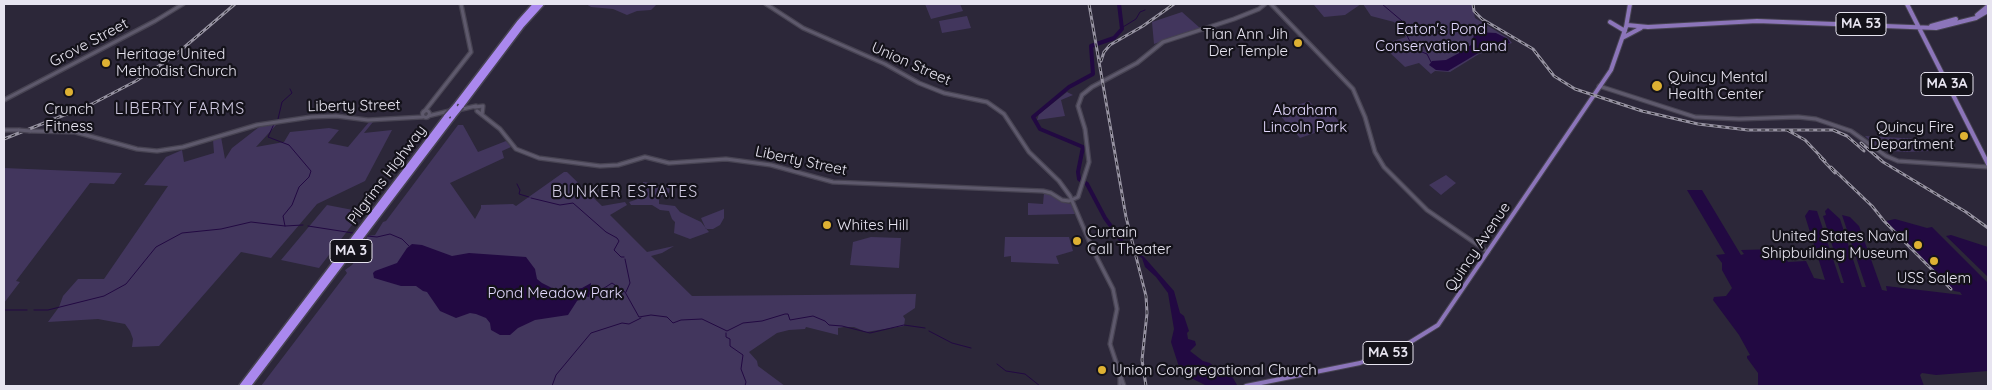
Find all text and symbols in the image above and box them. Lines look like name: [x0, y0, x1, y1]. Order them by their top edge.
road number: MA 53: [1836, 12, 1886, 36]
street label: Grove Street: [47, 15, 131, 71]
park label: Eaton's Pond Conservation Land: [1375, 20, 1507, 55]
place label: Tian Ann Jih Der Temple: [1202, 25, 1288, 60]
marker: Tian Ann Jih Der Temple: [1292, 37, 1304, 49]
street label: Union Street: [868, 38, 954, 90]
place label: Heritage United Methodist Church: [116, 45, 237, 80]
marker: Heritage United Methodist Church: [100, 57, 112, 69]
place label: Quincy Mental Health Center: [1668, 68, 1768, 103]
road number: MA 3A: [1921, 72, 1973, 96]
marker: Quincy Mental Health Center: [1650, 79, 1664, 93]
marker: Crunch Fitness: [63, 86, 75, 98]
street label: Liberty Street: [307, 96, 401, 116]
district label: LIBERTY FARMS: [113, 99, 247, 119]
place label: Crunch Fitness: [44, 100, 94, 135]
park label: Abraham Lincoln Park: [1263, 101, 1347, 136]
place label: Quincy Fire Department: [1870, 118, 1954, 153]
street label: Pilgrims Highway: [344, 122, 430, 228]
marker: Quincy Fire Department: [1958, 130, 1970, 142]
street label: Liberty Street: [754, 143, 848, 179]
district label: BUNKER ESTATES: [550, 182, 700, 202]
street label: Quincy Avenue: [1442, 199, 1514, 295]
place label: Whites Hill: [837, 216, 909, 234]
marker: Whites Hill: [821, 219, 833, 231]
place label: Curtain Call Theater: [1087, 223, 1171, 258]
place label: United States Naval Shipbuilding Museum: [1762, 227, 1908, 262]
marker: Curtain Call Theater: [1071, 235, 1083, 247]
marker: United States Naval Shipbuilding Museum: [1912, 239, 1924, 251]
road number: MA 3: [330, 240, 372, 262]
marker: USS Salem: [1928, 255, 1940, 267]
place label: USS Salem: [1897, 269, 1971, 287]
park label: Pond Meadow Park: [487, 284, 623, 302]
road number: MA 53: [1363, 342, 1413, 364]
place label: Union Congregational Church: [1112, 361, 1317, 379]
marker: Union Congregational Church: [1096, 364, 1108, 376]

